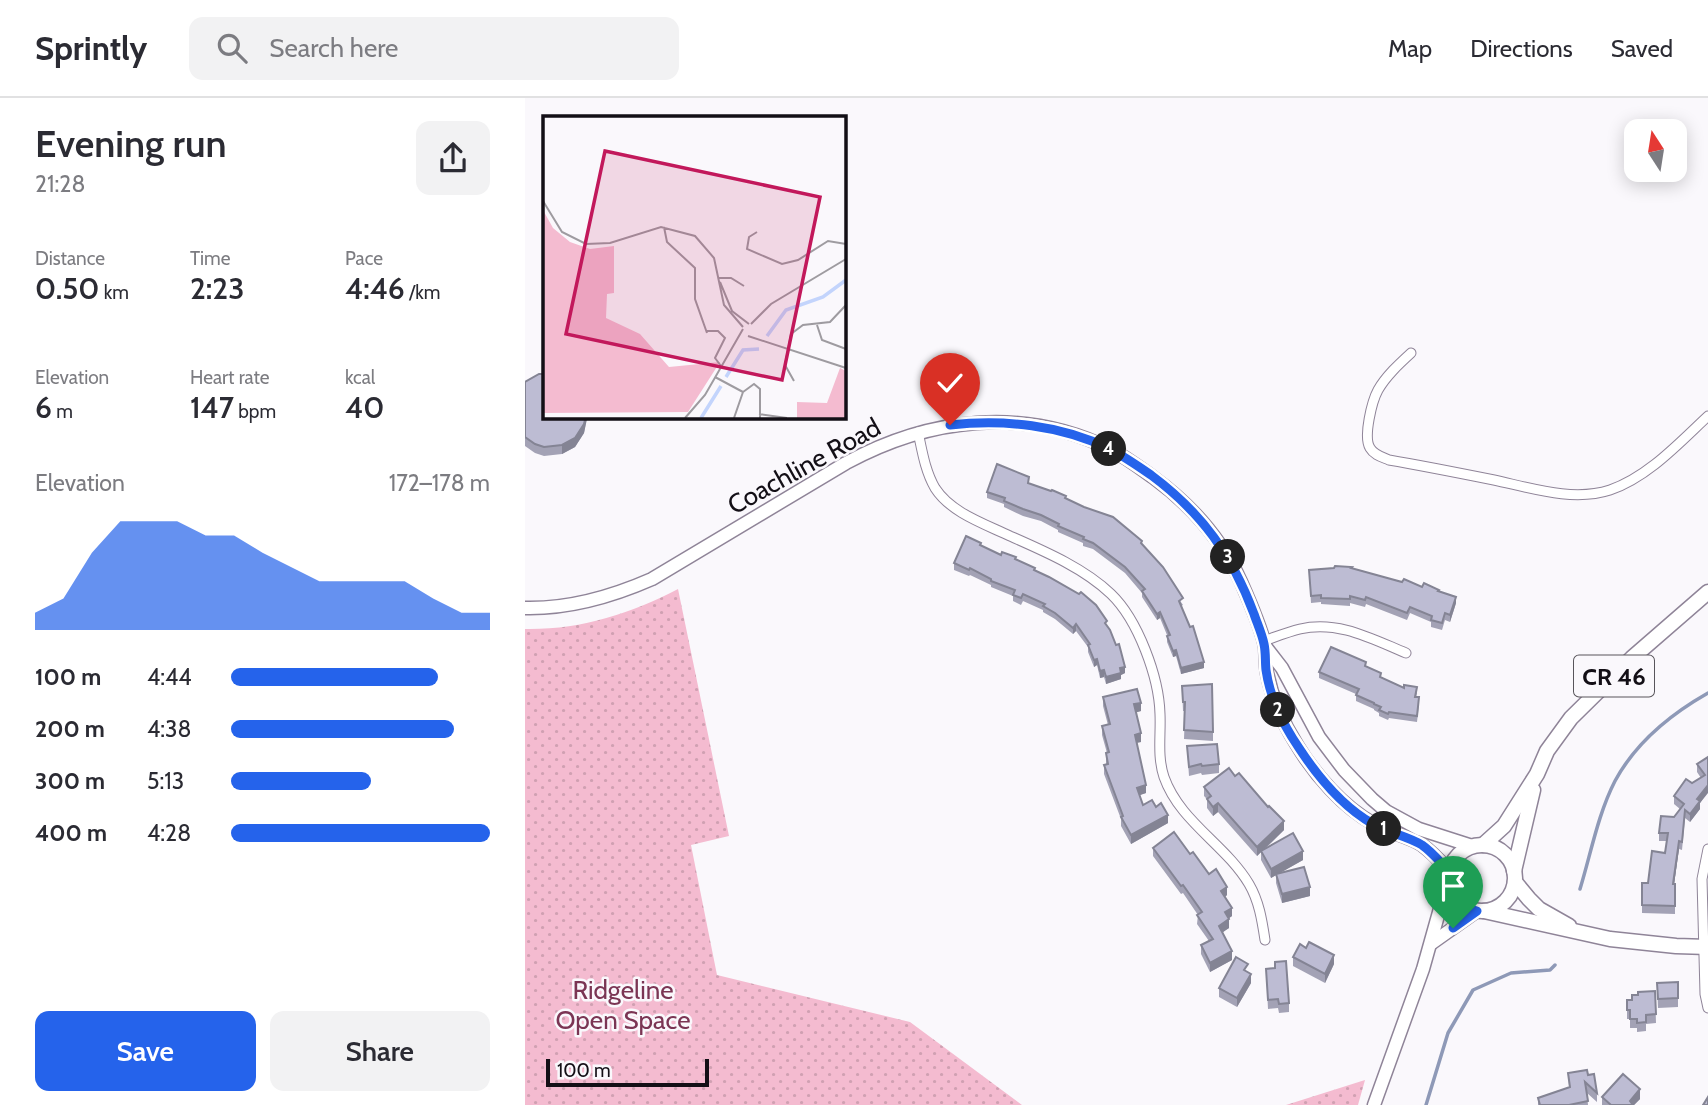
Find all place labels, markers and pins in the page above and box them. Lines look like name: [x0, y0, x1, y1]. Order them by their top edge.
pin: [920, 353, 980, 425]
pin: 4: [1091, 432, 1127, 466]
pin: 3: [1211, 540, 1245, 574]
pin: 2: [1261, 692, 1295, 728]
pin: 1: [1367, 812, 1401, 846]
pin: [1423, 856, 1483, 928]

